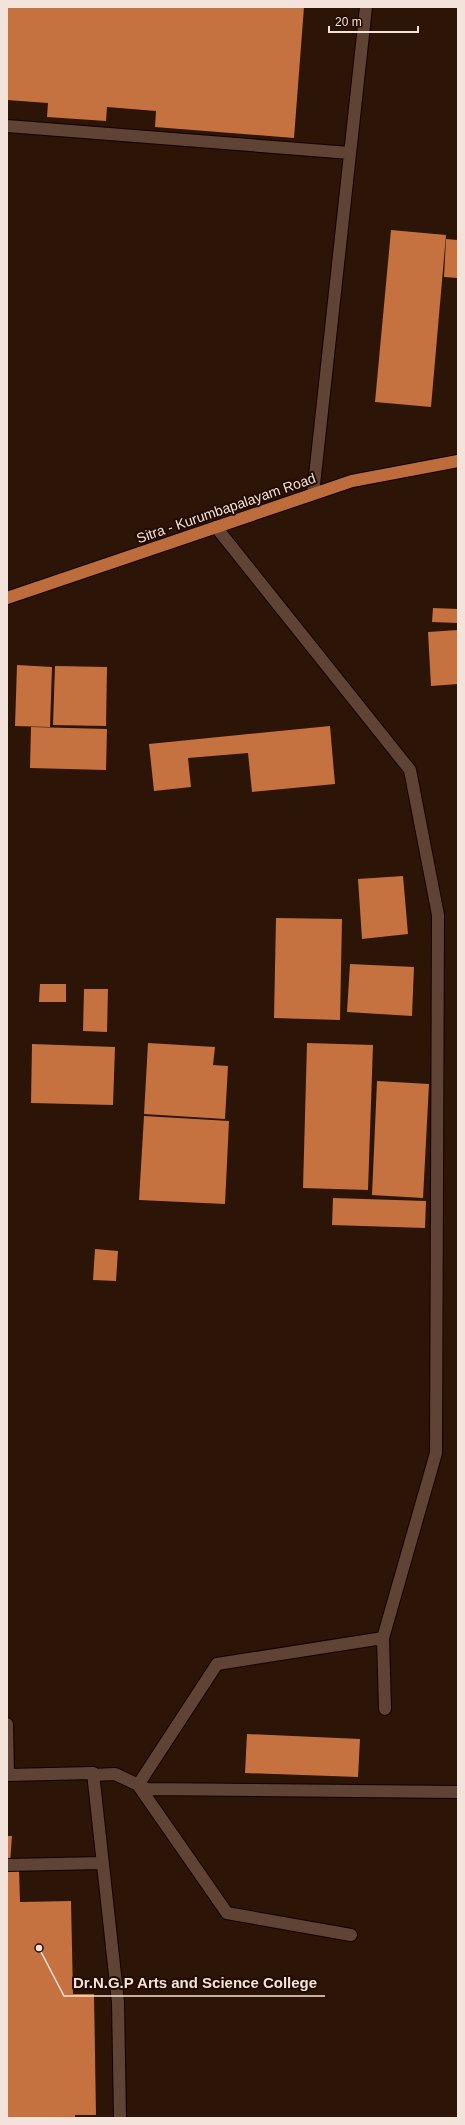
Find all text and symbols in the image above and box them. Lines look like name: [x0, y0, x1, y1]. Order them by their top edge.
scale bar: [329, 8, 418, 34]
text: 20 m: [335, 15, 362, 29]
street label: Sitra - Kurumbapalayam Road: [134, 470, 318, 546]
callout: Dr.N.G.P Arts and Science College: [64, 1969, 325, 1996]
text: Dr.N.G.P Arts and Science College: [73, 1974, 317, 1991]

